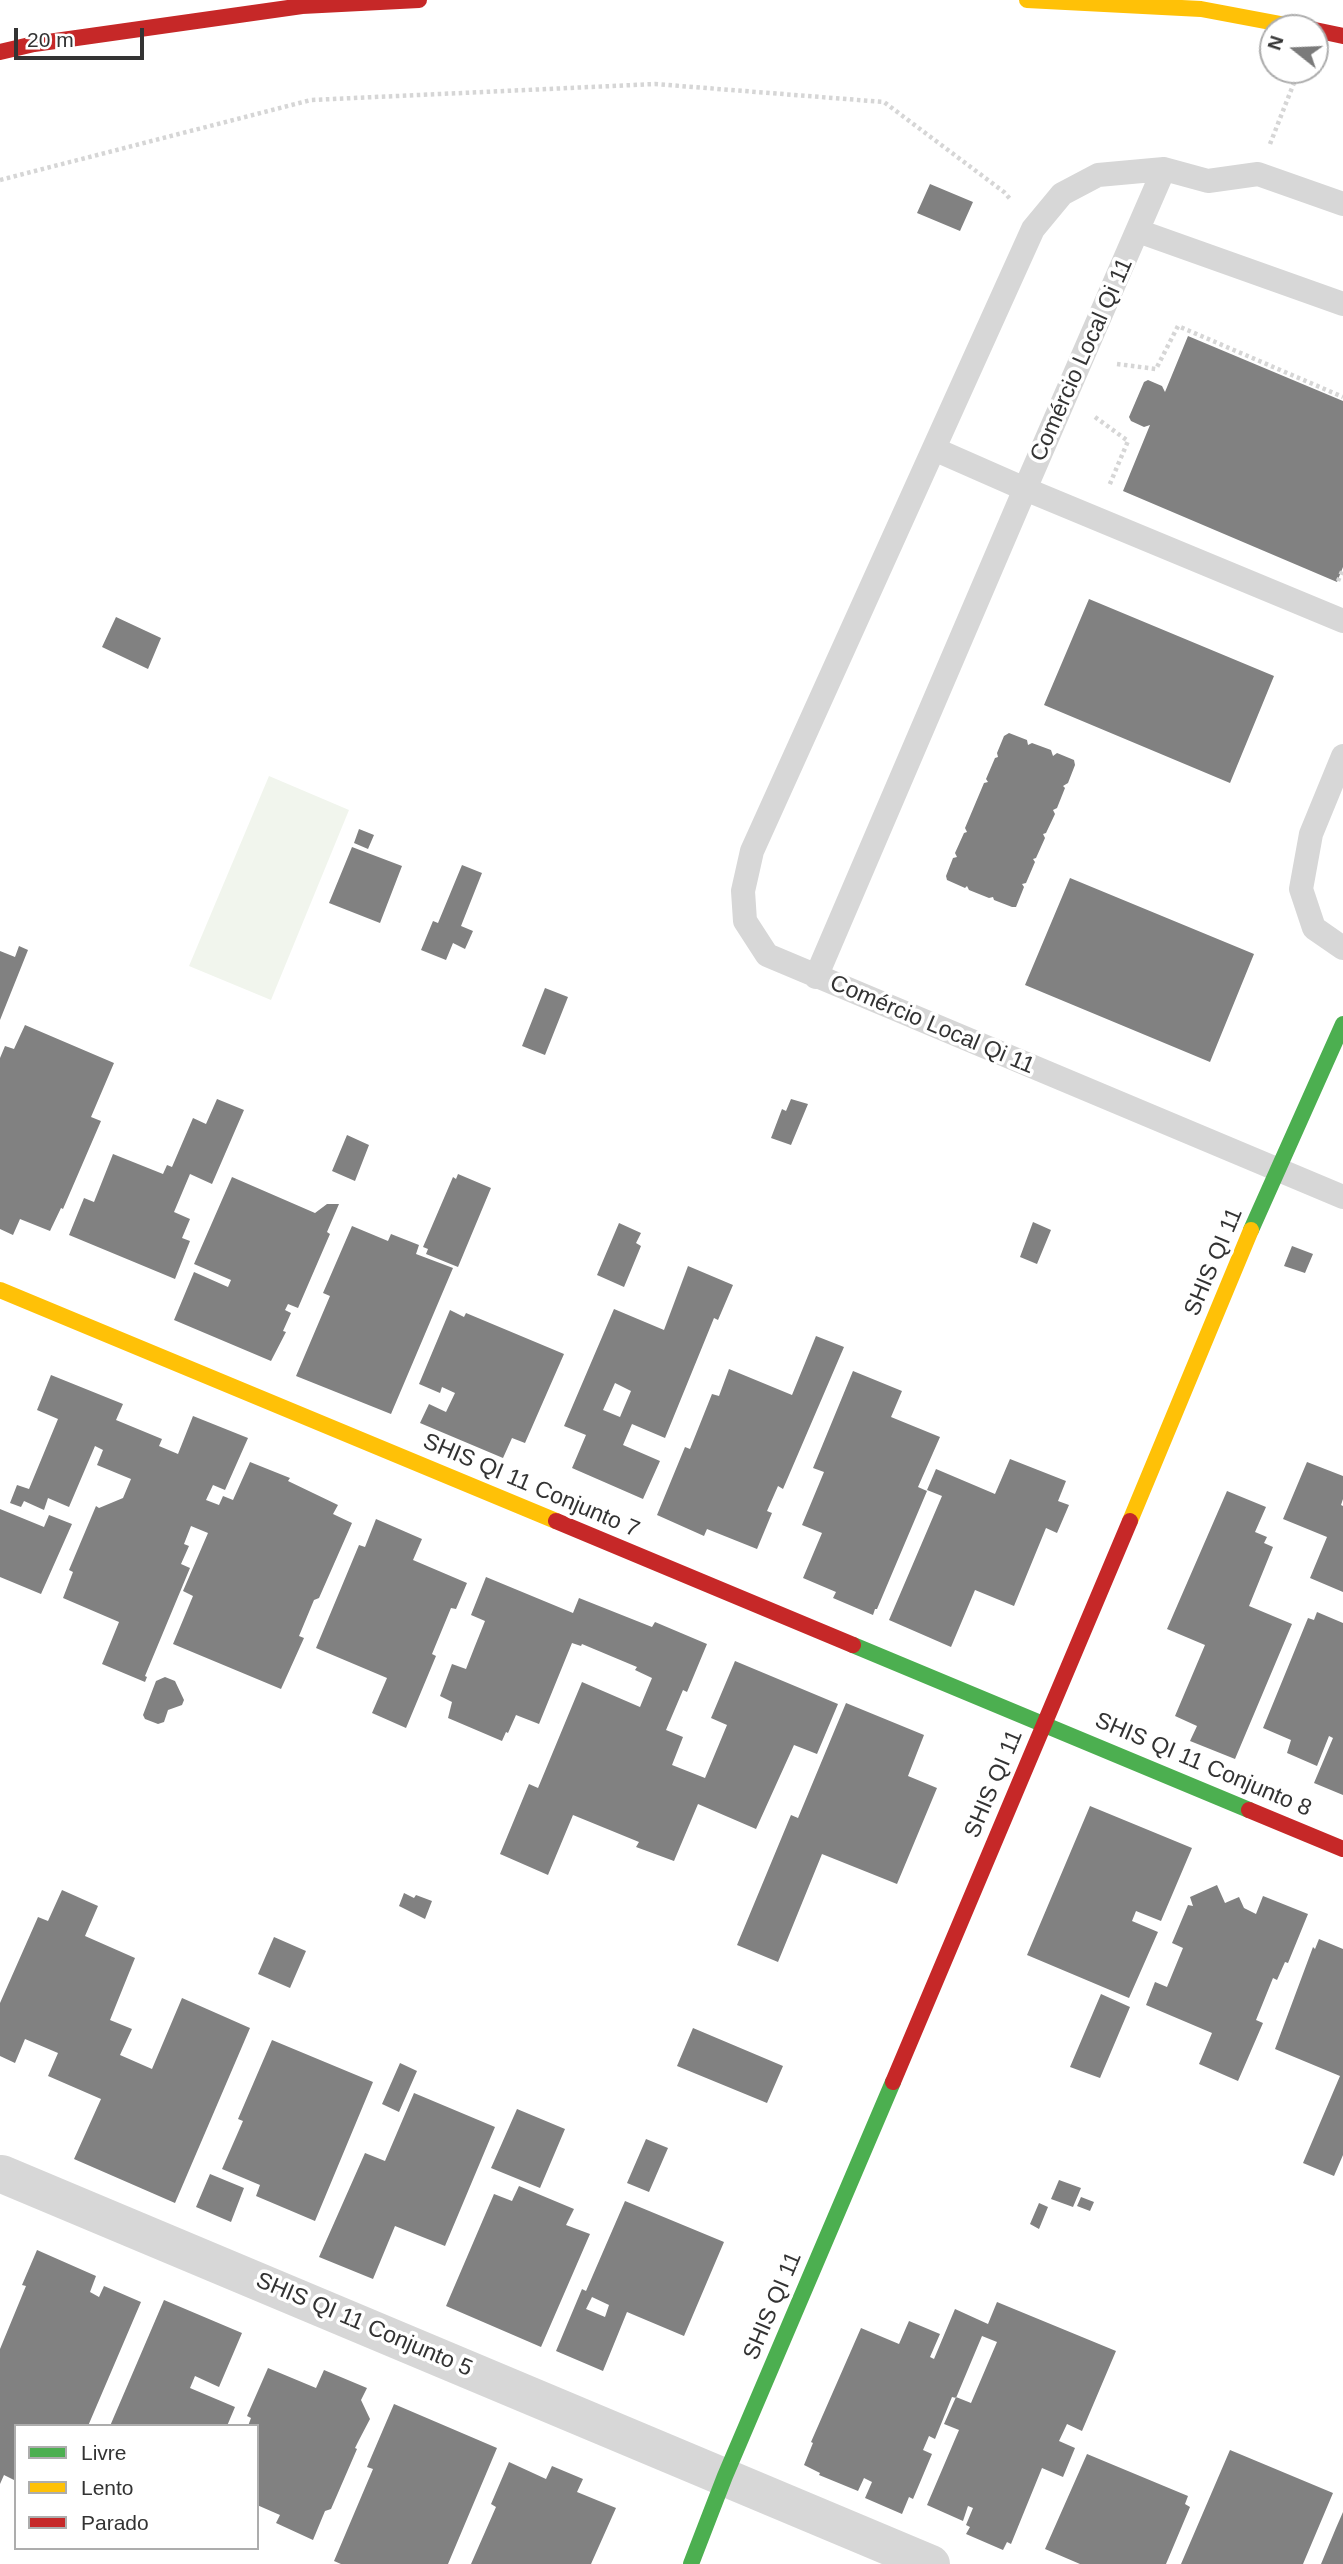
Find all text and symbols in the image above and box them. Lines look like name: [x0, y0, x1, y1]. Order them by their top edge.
scale bar: [18, 14, 147, 58]
north arrow: [1259, 14, 1329, 84]
text: 20 m: [27, 28, 74, 51]
text: N: [1263, 33, 1288, 53]
street label: Comércio Local Qi 11: [1025, 254, 1139, 466]
street label: Comércio Local Qi 11: [826, 969, 1038, 1081]
street label: SHIS QI 11: [1179, 1204, 1249, 1320]
street label: SHIS QI 11 Conjunto 7: [419, 1428, 643, 1544]
street label: SHIS QI 11 Conjunto 8: [1091, 1707, 1315, 1823]
street label: SHIS QI 11: [959, 1726, 1029, 1842]
street label: SHIS QI 11: [738, 2248, 808, 2364]
street label: SHIS QI 11 Conjunto 5: [252, 2267, 476, 2383]
legend: [14, 2424, 259, 2550]
text: Livre: [81, 2441, 127, 2464]
text: Lento: [81, 2476, 134, 2499]
text: Parado: [81, 2511, 149, 2534]

